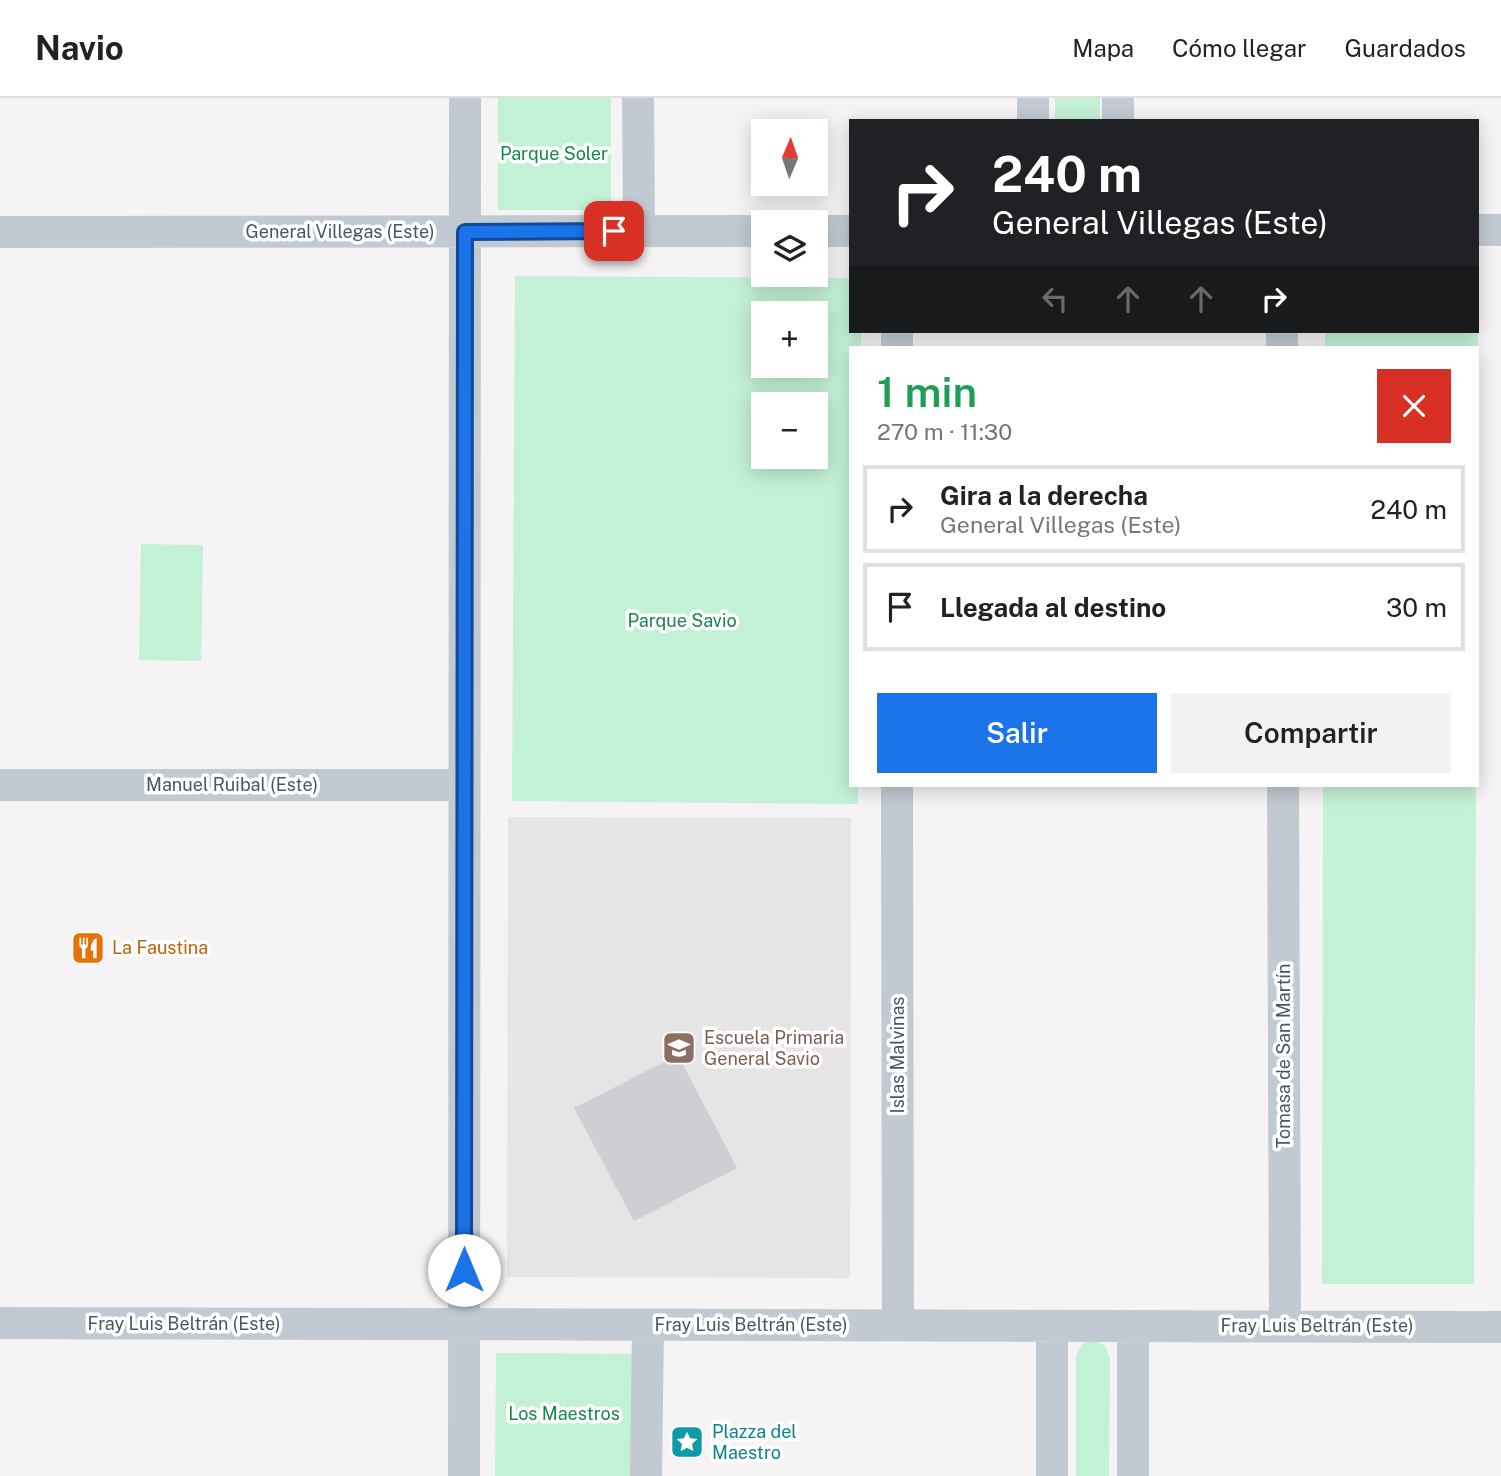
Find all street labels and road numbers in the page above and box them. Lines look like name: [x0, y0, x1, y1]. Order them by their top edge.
street label: General Villegas (Este): [246, 221, 434, 242]
street label: Manuel Ruibal (Este): [146, 774, 318, 795]
street label: Tomasa de San Martín: [1273, 964, 1294, 1148]
street label: Islas Malvinas: [887, 997, 908, 1113]
street label: Fray Luis Beltrán (Este): [87, 1313, 281, 1334]
street label: Fray Luis Beltrán (Este): [654, 1314, 848, 1335]
street label: Fray Luis Beltrán (Este): [1220, 1315, 1414, 1336]

